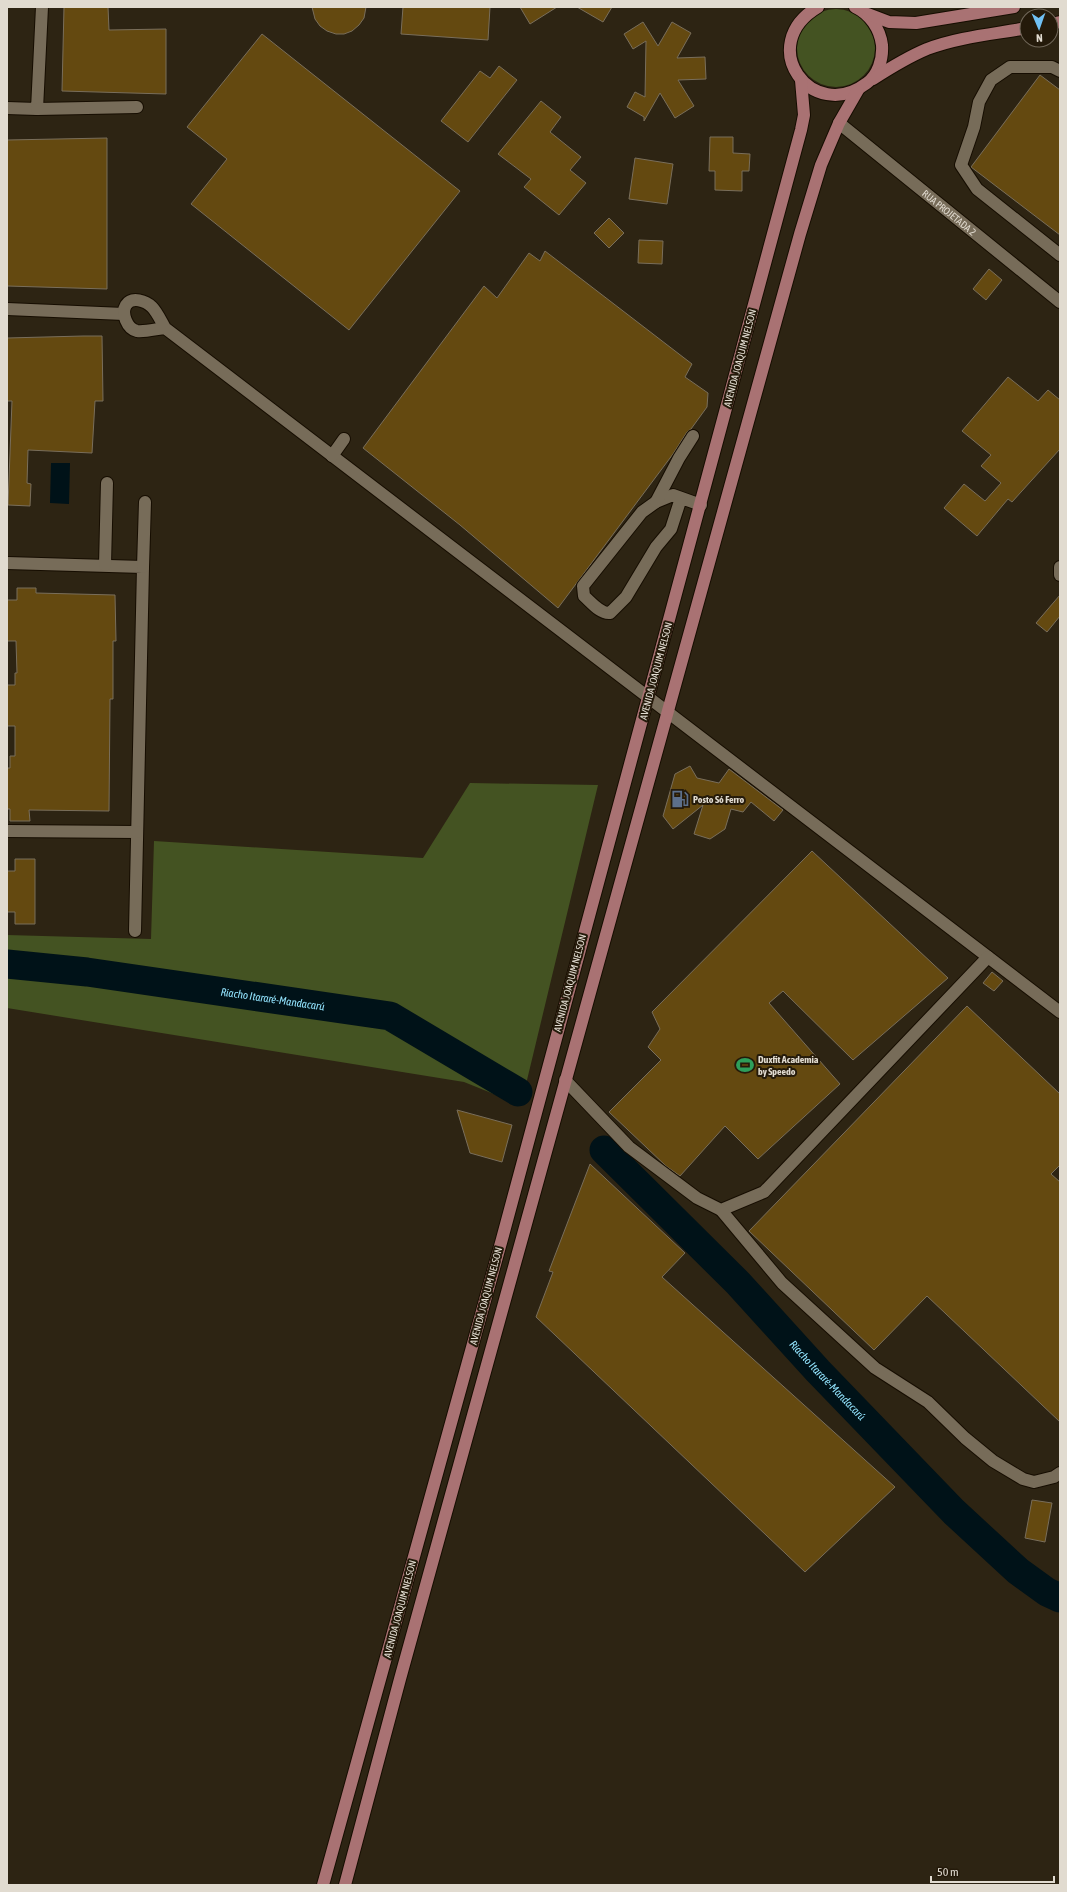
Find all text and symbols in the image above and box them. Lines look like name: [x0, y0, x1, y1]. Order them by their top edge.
north arrow: [1019, 8, 1059, 48]
text: N: [1036, 32, 1043, 44]
street label: RUA PROJETADA 2: [920, 187, 978, 237]
street label: AVENIDA JOAQUIM NELSON: [722, 308, 758, 408]
street label: AVENIDA JOAQUIM NELSON: [638, 621, 674, 721]
fuel station icon: Posto Só Ferro: [670, 789, 690, 809]
place label: Posto Só Ferro: [693, 794, 744, 805]
street label: AVENIDA JOAQUIM NELSON: [552, 933, 588, 1033]
water label: Riacho Itararé-Mandacarú: [220, 985, 326, 1013]
place label: Duxfit Academia by Speedo: [758, 1054, 819, 1077]
sports icon: Duxfit Academia by Speedo: [735, 1055, 755, 1075]
street label: AVENIDA JOAQUIM NELSON: [468, 1246, 504, 1346]
water label: Riacho Itararé-Mandacarú: [787, 1338, 868, 1423]
street label: AVENIDA JOAQUIM NELSON: [382, 1559, 418, 1659]
scale bar: [931, 1858, 1054, 1884]
text: 50 m: [937, 1865, 959, 1879]

